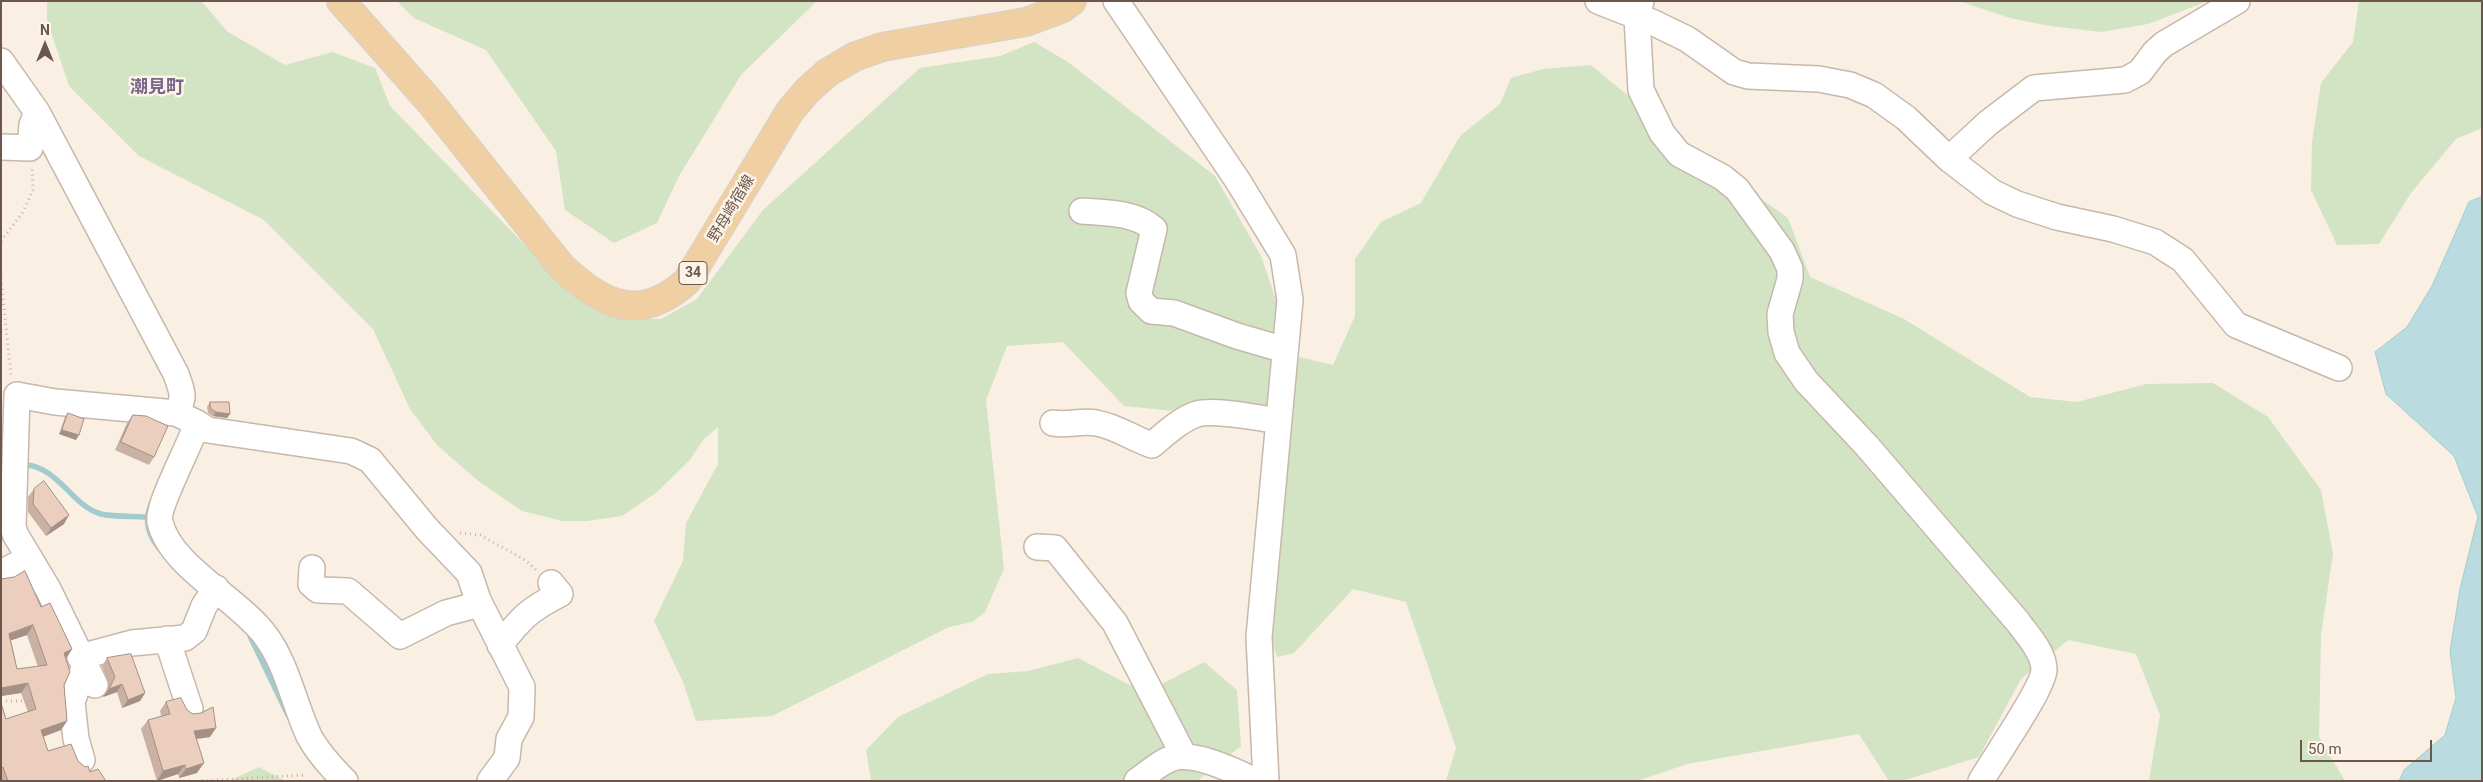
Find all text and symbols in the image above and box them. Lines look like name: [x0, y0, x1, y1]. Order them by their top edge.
north arrow: [20, 20, 70, 70]
text: N: [40, 22, 50, 38]
district label: 潮見町: [130, 77, 184, 99]
street label: 野母崎宿線: [705, 172, 759, 246]
road number: 34: [679, 262, 707, 284]
scale bar: [2303, 730, 2436, 762]
text: 50 m: [2308, 740, 2342, 758]

